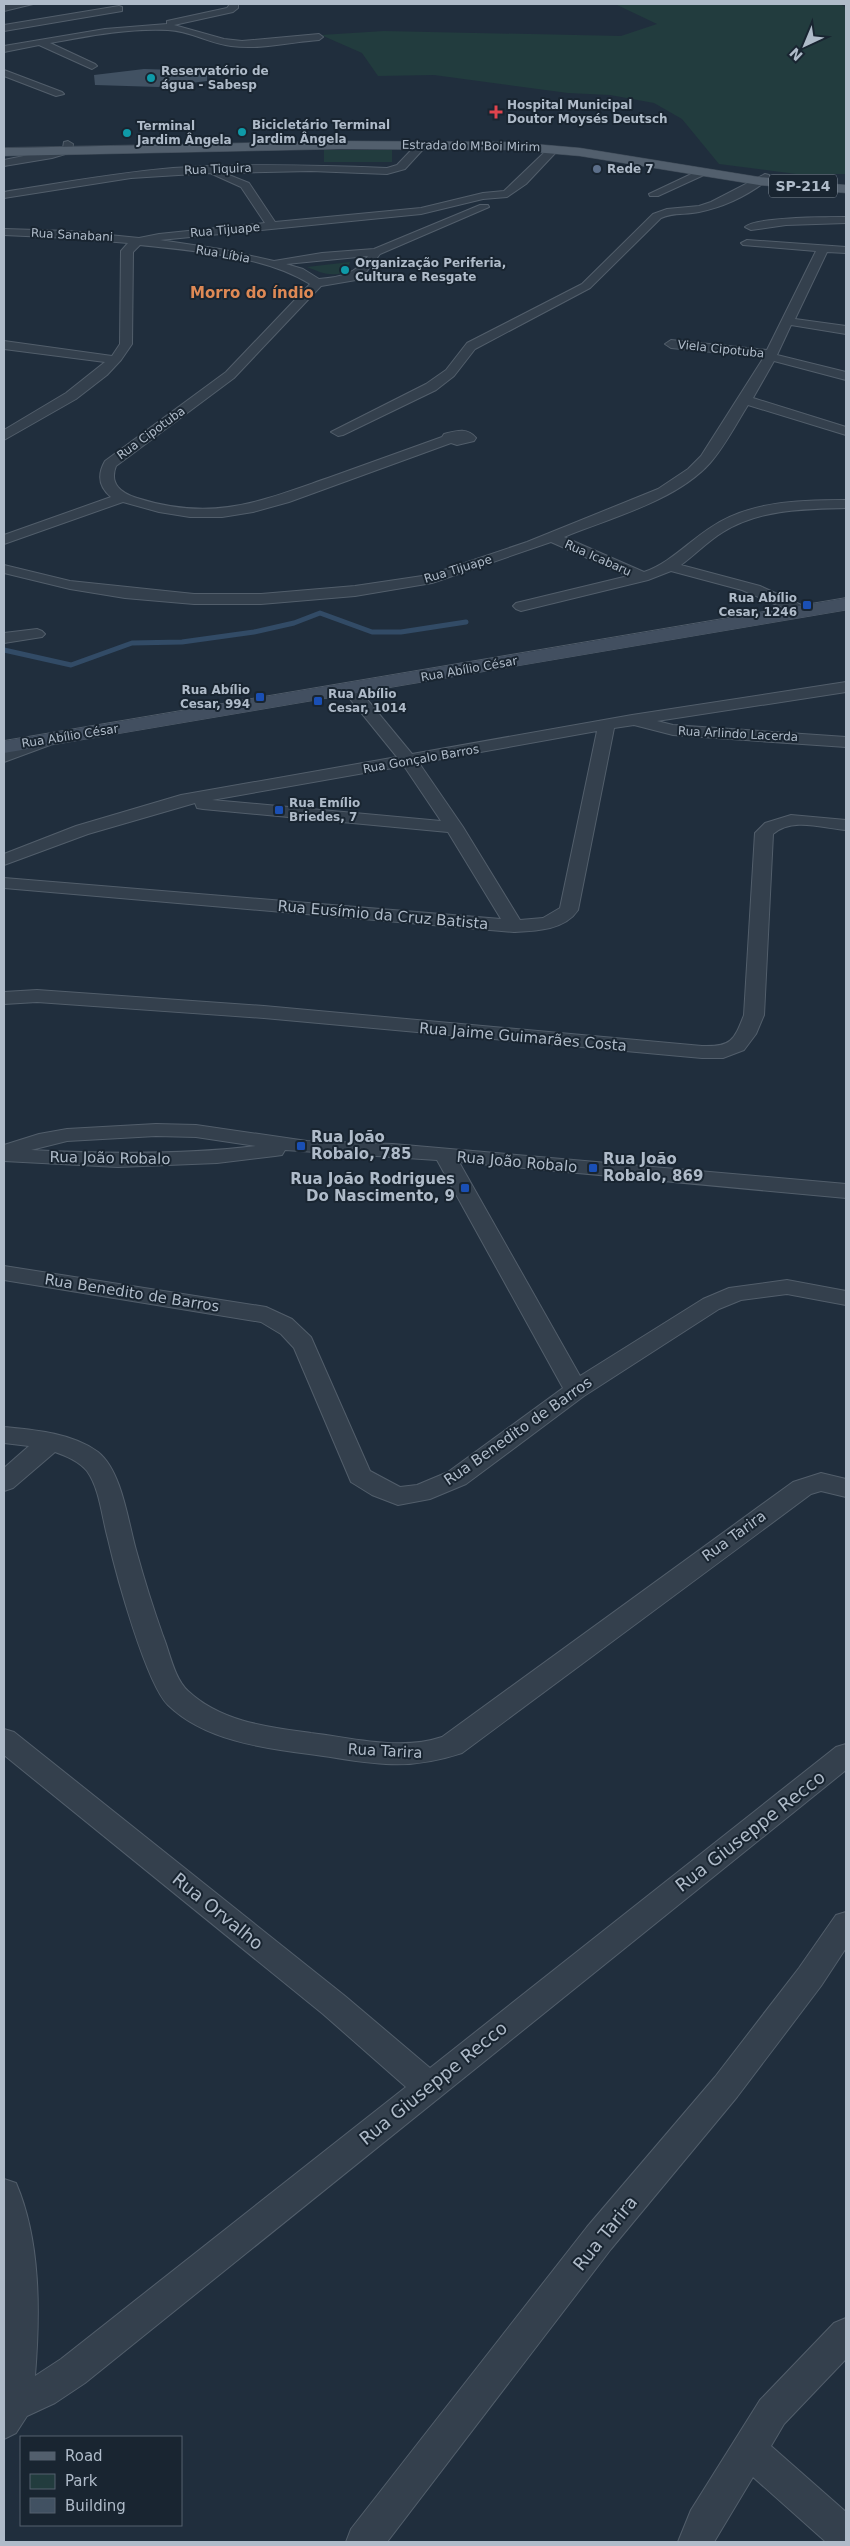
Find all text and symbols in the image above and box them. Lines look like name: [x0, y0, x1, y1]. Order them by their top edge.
north arrow: [780, 20, 830, 70]
text: N: [786, 45, 806, 64]
place label: Reservatório de água - Sabesp: [161, 64, 269, 92]
marker: Reservatório de água - Sabesp: [145, 72, 157, 84]
place label: Hospital Municipal Doutor Moysés Deutsch: [507, 98, 668, 126]
marker: Hospital Municipal Doutor Moysés Deutsch: [489, 105, 503, 119]
place label: Bicicletário Terminal Jardim Ângela: [251, 118, 390, 146]
place label: Terminal Jardim Ângela: [136, 119, 232, 147]
marker: Bicicletário Terminal Jardim Ângela: [236, 126, 248, 138]
marker: Terminal Jardim Ângela: [121, 127, 133, 139]
street label: Estrada do M'Boi Mirim: [402, 138, 540, 154]
street label: Rua Tiquira: [184, 161, 252, 177]
place label: Rede 7: [607, 162, 654, 176]
marker: Rede 7: [591, 163, 603, 175]
road number: SP-214: [769, 175, 837, 198]
street label: Rua Tijuape: [189, 220, 261, 240]
street label: Rua Sanabani: [30, 226, 114, 244]
street label: Rua Líbia: [195, 242, 251, 266]
place label: Organização Periferia, Cultura e Resgate: [355, 256, 506, 284]
marker: Organização Periferia, Cultura e Resgate: [339, 264, 351, 276]
district label: Morro do índio: [190, 284, 314, 302]
street label: Viela Cipotuba: [677, 337, 765, 361]
street label: Rua Cipotuba: [114, 404, 188, 462]
street label: Rua Icabaru: [562, 537, 634, 579]
street label: Rua Tijuape: [422, 552, 494, 586]
place label: Rua Abílio Cesar, 1246: [719, 591, 797, 619]
marker: Rua Abílio Cesar, 1246: [801, 599, 813, 611]
street label: Rua Abílio César: [420, 654, 518, 684]
place label: Rua Abílio Cesar, 994: [180, 683, 250, 711]
place label: Rua Abílio Cesar, 1014: [328, 687, 406, 715]
marker: Rua Abílio Cesar, 994: [254, 691, 266, 703]
marker: Rua Abílio Cesar, 1014: [312, 695, 324, 707]
street label: Rua Abílio César: [21, 721, 119, 751]
street label: Rua Arlindo Lacerda: [677, 724, 799, 744]
street label: Rua Gonçalo Barros: [362, 742, 480, 776]
place label: Rua Emílio Briedes, 7: [289, 796, 360, 824]
marker: Rua Emílio Briedes, 7: [273, 804, 285, 816]
street label: Rua Eusímio da Cruz Batista: [277, 897, 489, 933]
street label: Rua Jaime Guimarães Costa: [418, 1019, 628, 1055]
place label: Rua João Robalo, 785: [311, 1128, 411, 1163]
marker: Rua João Robalo, 785: [295, 1140, 307, 1152]
street label: Rua João Robalo: [49, 1148, 171, 1168]
street label: Rua João Robalo: [456, 1148, 578, 1176]
place label: Rua João Robalo, 869: [603, 1150, 703, 1185]
marker: Rua João Robalo, 869: [587, 1162, 599, 1174]
place label: Rua João Rodrigues Do Nascimento, 9: [290, 1170, 455, 1205]
marker: Rua João Rodrigues Do Nascimento, 9: [459, 1182, 471, 1194]
street label: Rua Benedito de Barros: [43, 1270, 221, 1316]
street label: Rua Benedito de Barros: [440, 1373, 596, 1489]
street label: Rua Tarira: [698, 1507, 770, 1565]
street label: Rua Tarira: [347, 1740, 423, 1762]
street label: Rua Giuseppe Recco: [671, 1766, 829, 1896]
street label: Rua Orvalho: [168, 1868, 268, 1954]
street label: Rua Giuseppe Recco: [355, 2017, 511, 2149]
street label: Rua Tarira: [569, 2192, 641, 2274]
legend: [20, 2436, 182, 2526]
text: Road: [65, 2447, 103, 2465]
text: Park: [65, 2472, 98, 2490]
text: Building: [65, 2497, 126, 2515]

